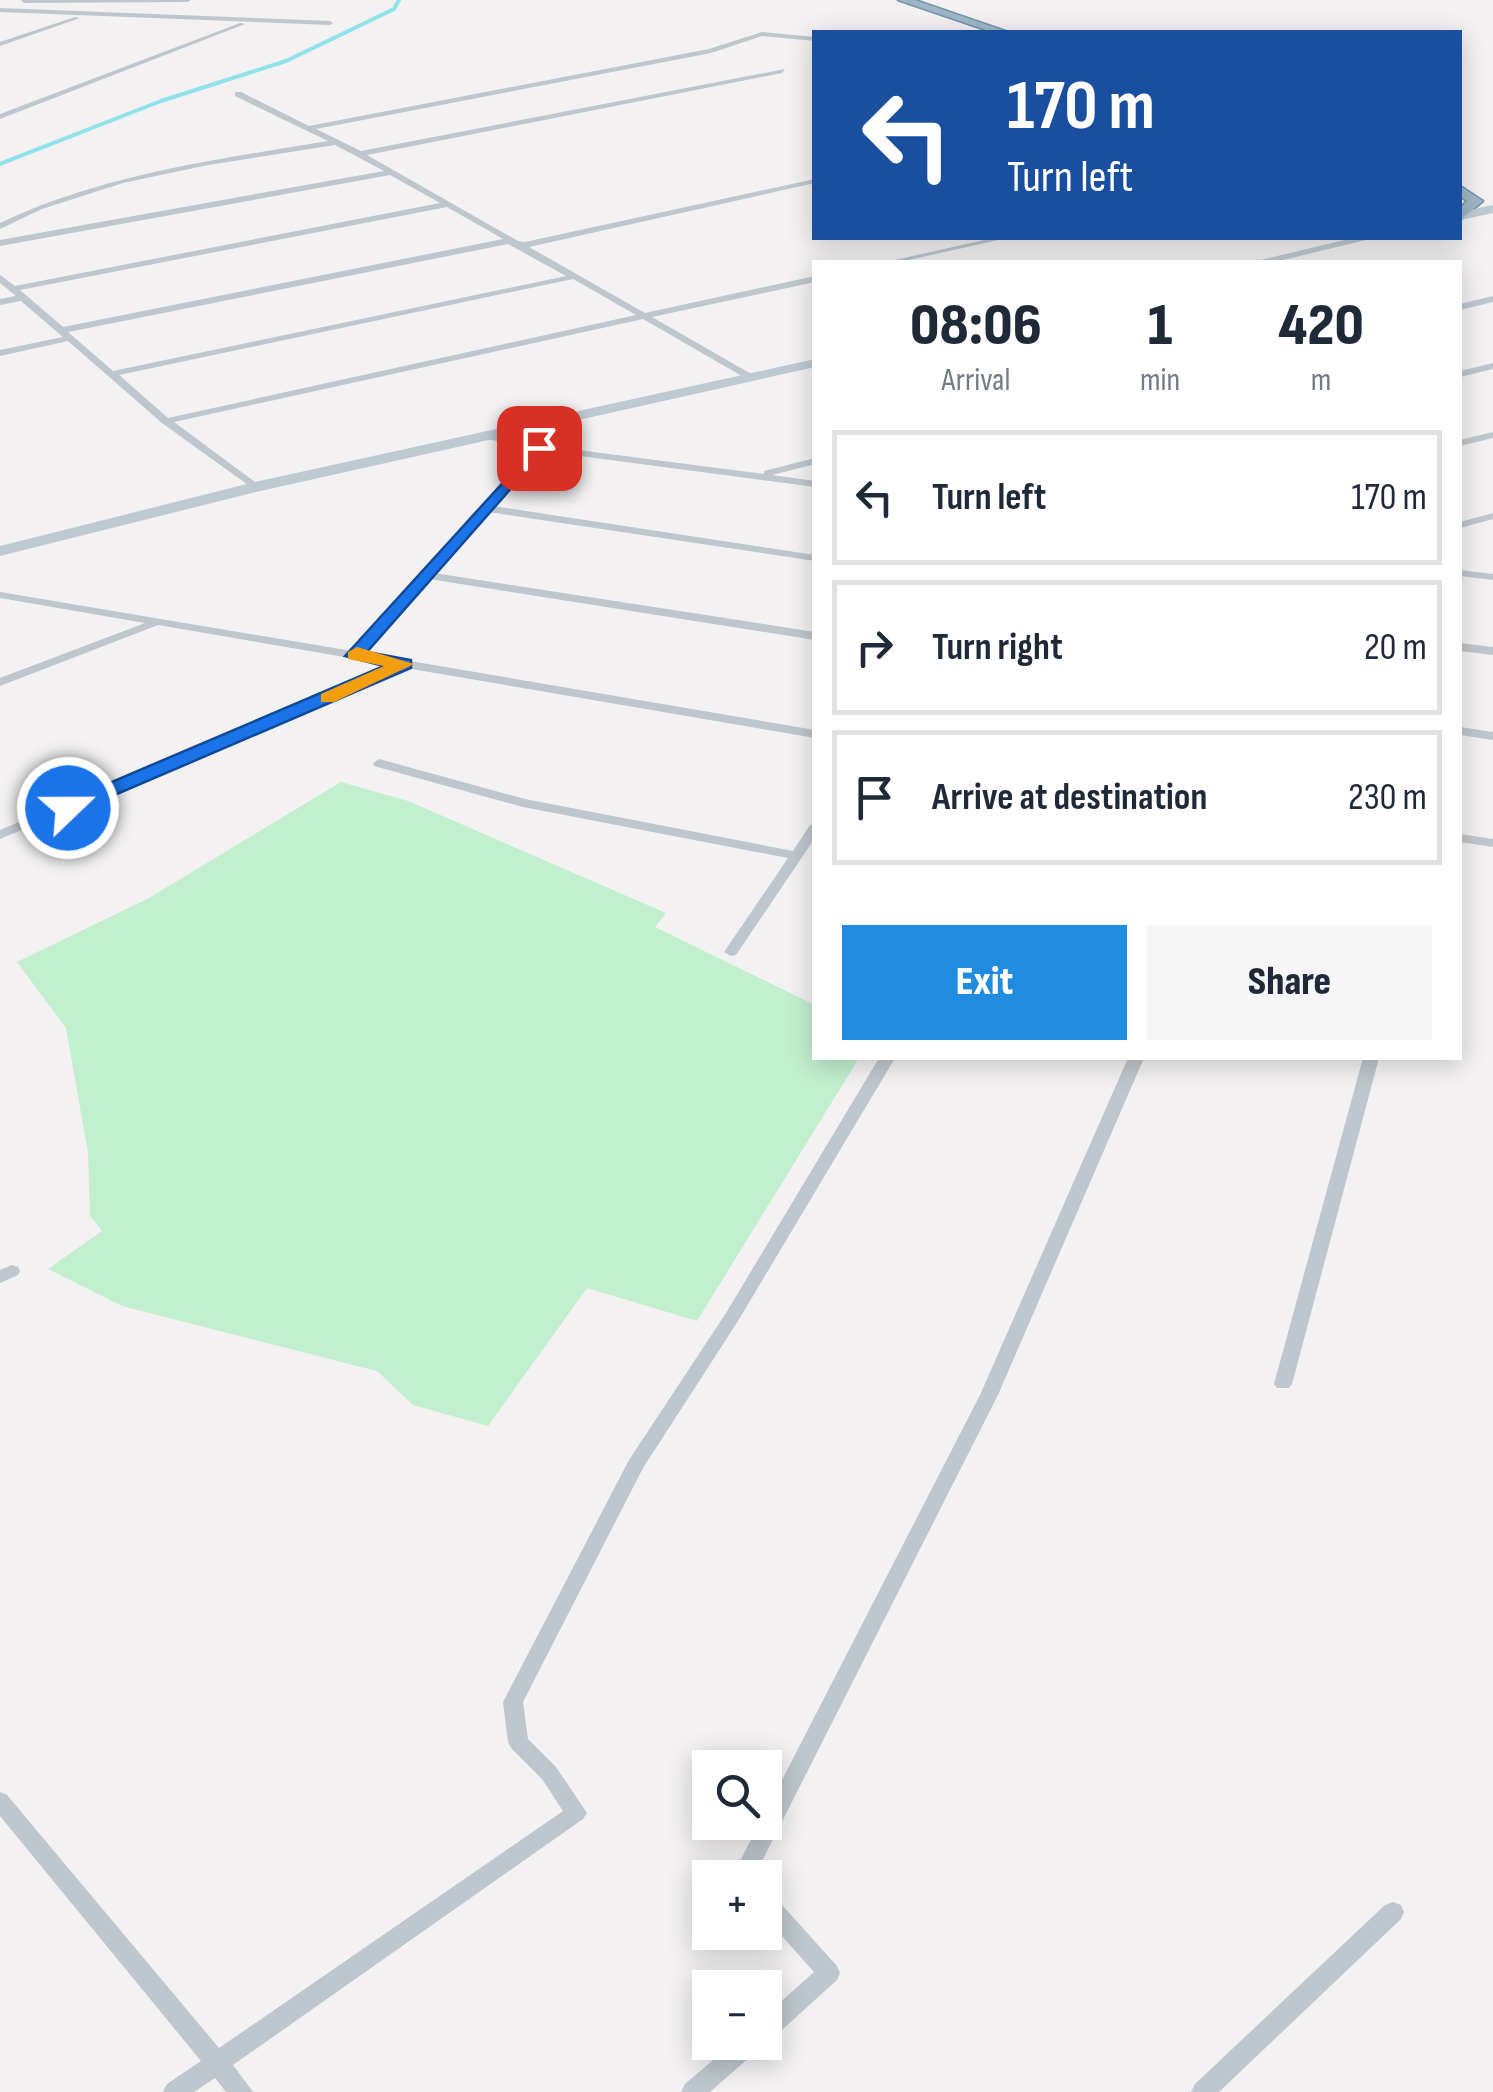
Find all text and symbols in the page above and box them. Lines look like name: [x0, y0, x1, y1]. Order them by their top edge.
text: 170 m: [1007, 65, 1155, 149]
icon: left: [842, 70, 972, 200]
text: Turn left: [1007, 150, 1133, 205]
text: 08:06: [910, 290, 1042, 362]
text: 1: [1148, 290, 1172, 362]
text: 420: [1278, 290, 1364, 362]
text: Arrival: [942, 361, 1010, 400]
text: min: [1140, 361, 1180, 400]
text: m: [1311, 361, 1331, 400]
pin: [497, 406, 582, 491]
icon: arrive: [512, 421, 567, 476]
icon: left: [847, 470, 902, 525]
text: Turn left: [932, 475, 1046, 520]
text: 170 m: [1351, 475, 1427, 520]
icon: right: [847, 620, 902, 675]
text: Turn right: [932, 625, 1063, 670]
text: 20 m: [1364, 625, 1427, 670]
position arrow: [16, 756, 120, 860]
icon: arrive: [847, 770, 902, 825]
text: Arrive at destination: [932, 775, 1207, 820]
text: 230 m: [1348, 775, 1427, 820]
button: Exit: [842, 925, 1127, 1040]
button: Share: [1147, 925, 1432, 1040]
map controls: [692, 1750, 782, 2060]
button: search: [692, 1750, 782, 1840]
button: +: [692, 1860, 782, 1950]
button: −: [692, 1970, 782, 2060]

